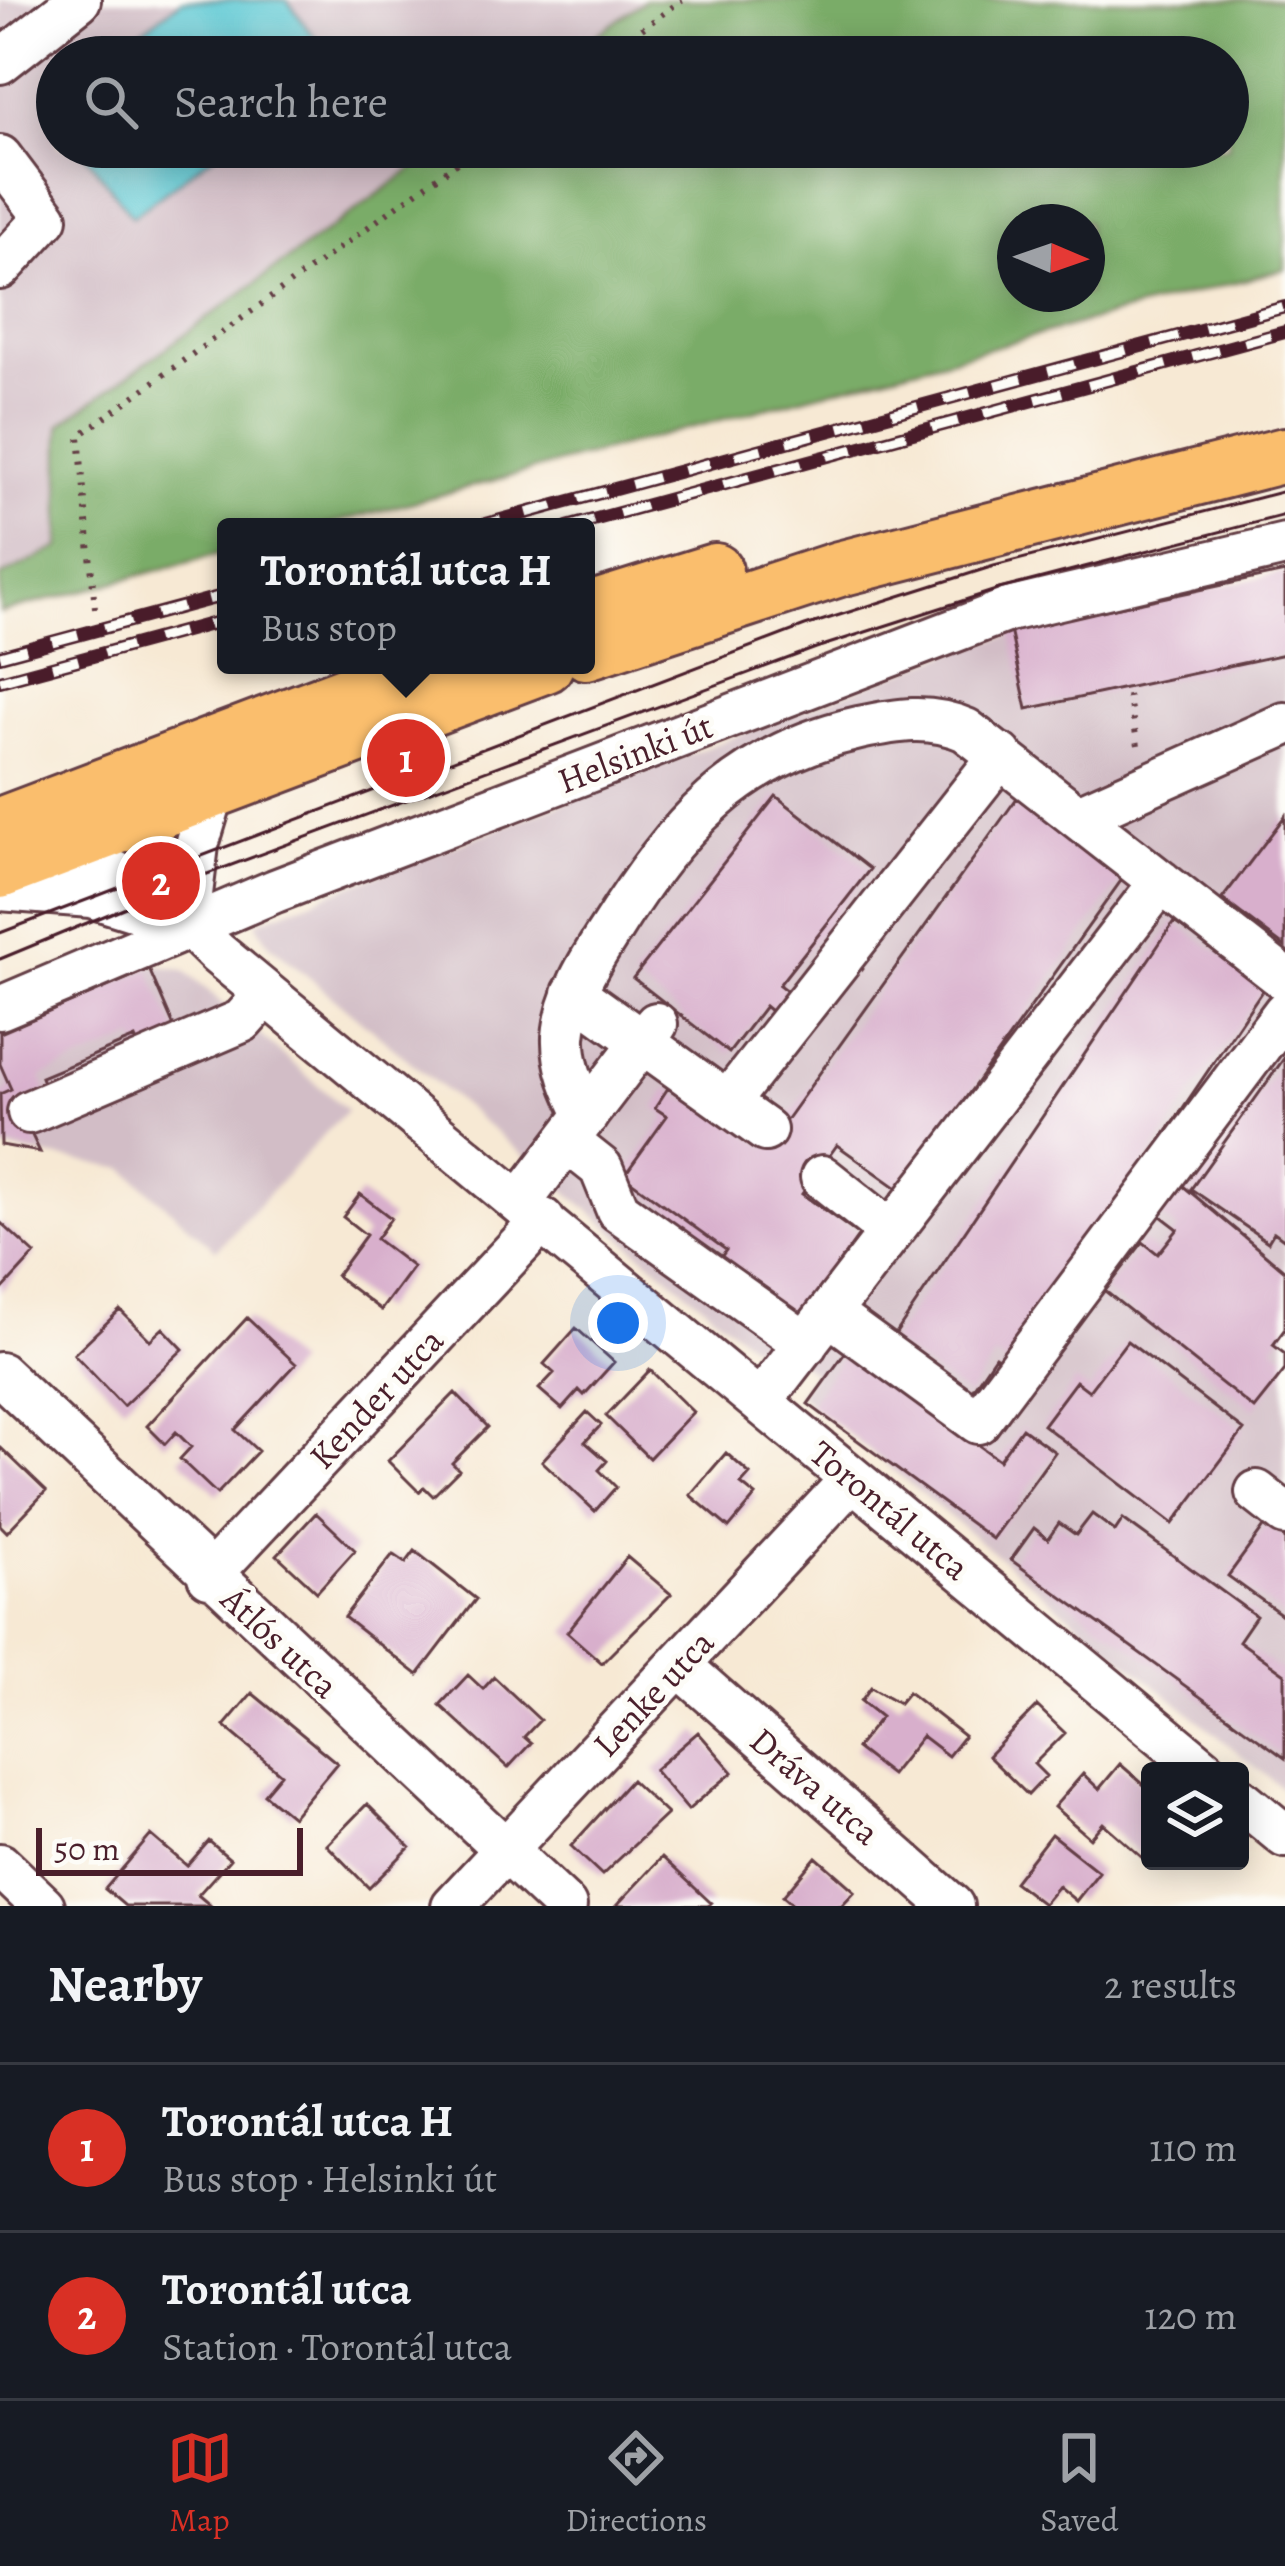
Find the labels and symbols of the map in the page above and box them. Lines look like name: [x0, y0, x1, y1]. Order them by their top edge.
north arrow: [997, 204, 1105, 312]
street label: Helsinki út: [550, 701, 720, 805]
pin: 1: [367, 713, 445, 803]
pin: 2: [122, 836, 200, 926]
your location: [588, 1293, 648, 1353]
street label: Kender utca: [298, 1316, 454, 1479]
street label: Torontál utca: [800, 1429, 980, 1591]
street label: Átlós utca: [210, 1574, 350, 1709]
street label: Lenke utca: [581, 1619, 725, 1767]
street label: Dráva utca: [740, 1716, 891, 1856]
scale bar: [36, 1822, 303, 1875]

